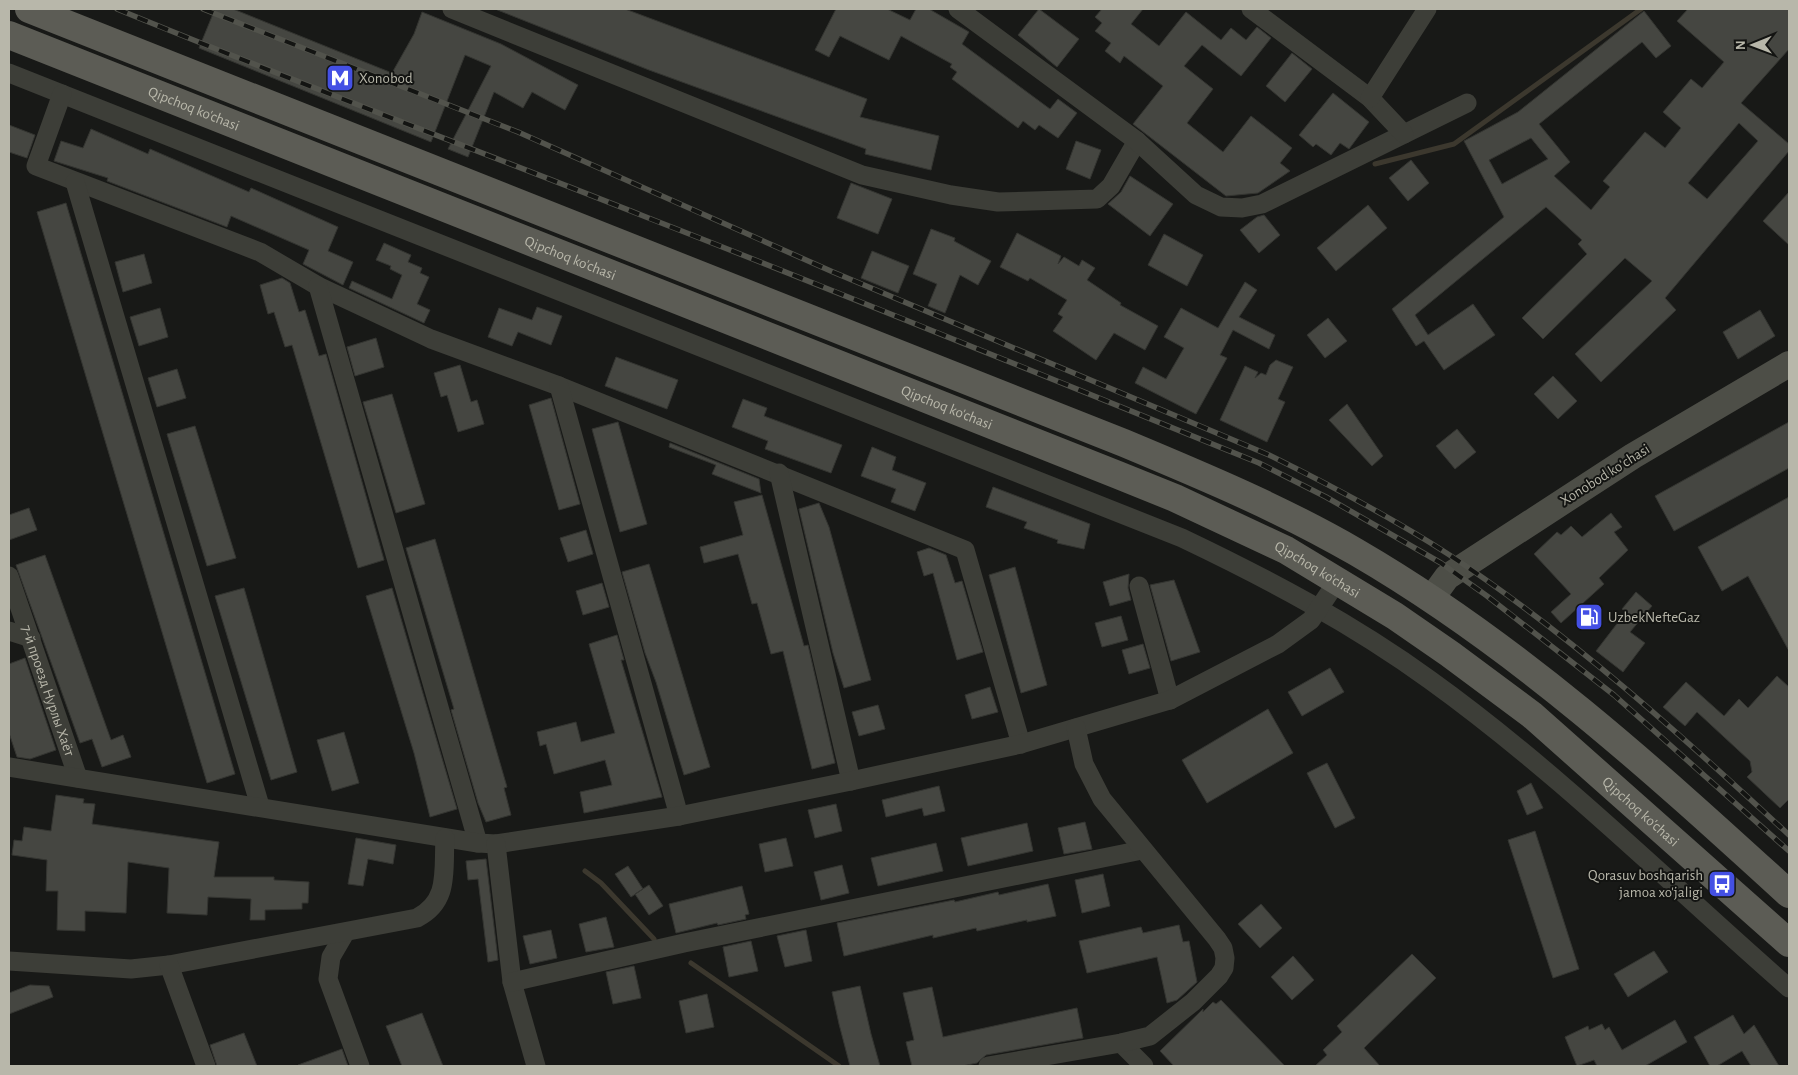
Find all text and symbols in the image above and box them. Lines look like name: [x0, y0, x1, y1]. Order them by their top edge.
north arrow: [1728, 20, 1778, 70]
text: N: [1734, 40, 1748, 50]
metro station icon: Xonobod: [325, 63, 355, 93]
place label: Xonobod: [359, 71, 413, 86]
street label: Qipchoq ko'chasi: [146, 84, 242, 133]
street label: Qipchoq ko'chasi: [523, 233, 618, 283]
street label: Qipchoq ko'chasi: [899, 382, 995, 432]
street label: Xonobod koʻchasi: [1558, 442, 1652, 508]
street label: Qipchoq ko'chasi: [1272, 538, 1363, 601]
fuel station icon: UzbekNefteGaz: [1574, 602, 1604, 632]
place label: UzbekNefteGaz: [1608, 610, 1700, 625]
street label: 7-й проезд Нурлы Хаёт: [19, 623, 78, 759]
street label: Qipchoq ko'chasi: [1600, 774, 1682, 849]
place label: Qorasuv boshqarish jamoa xo'jaligi: [1588, 868, 1703, 900]
bus stop icon: Qorasuv boshqarish jamoa xo'jaligi: [1707, 869, 1737, 899]

